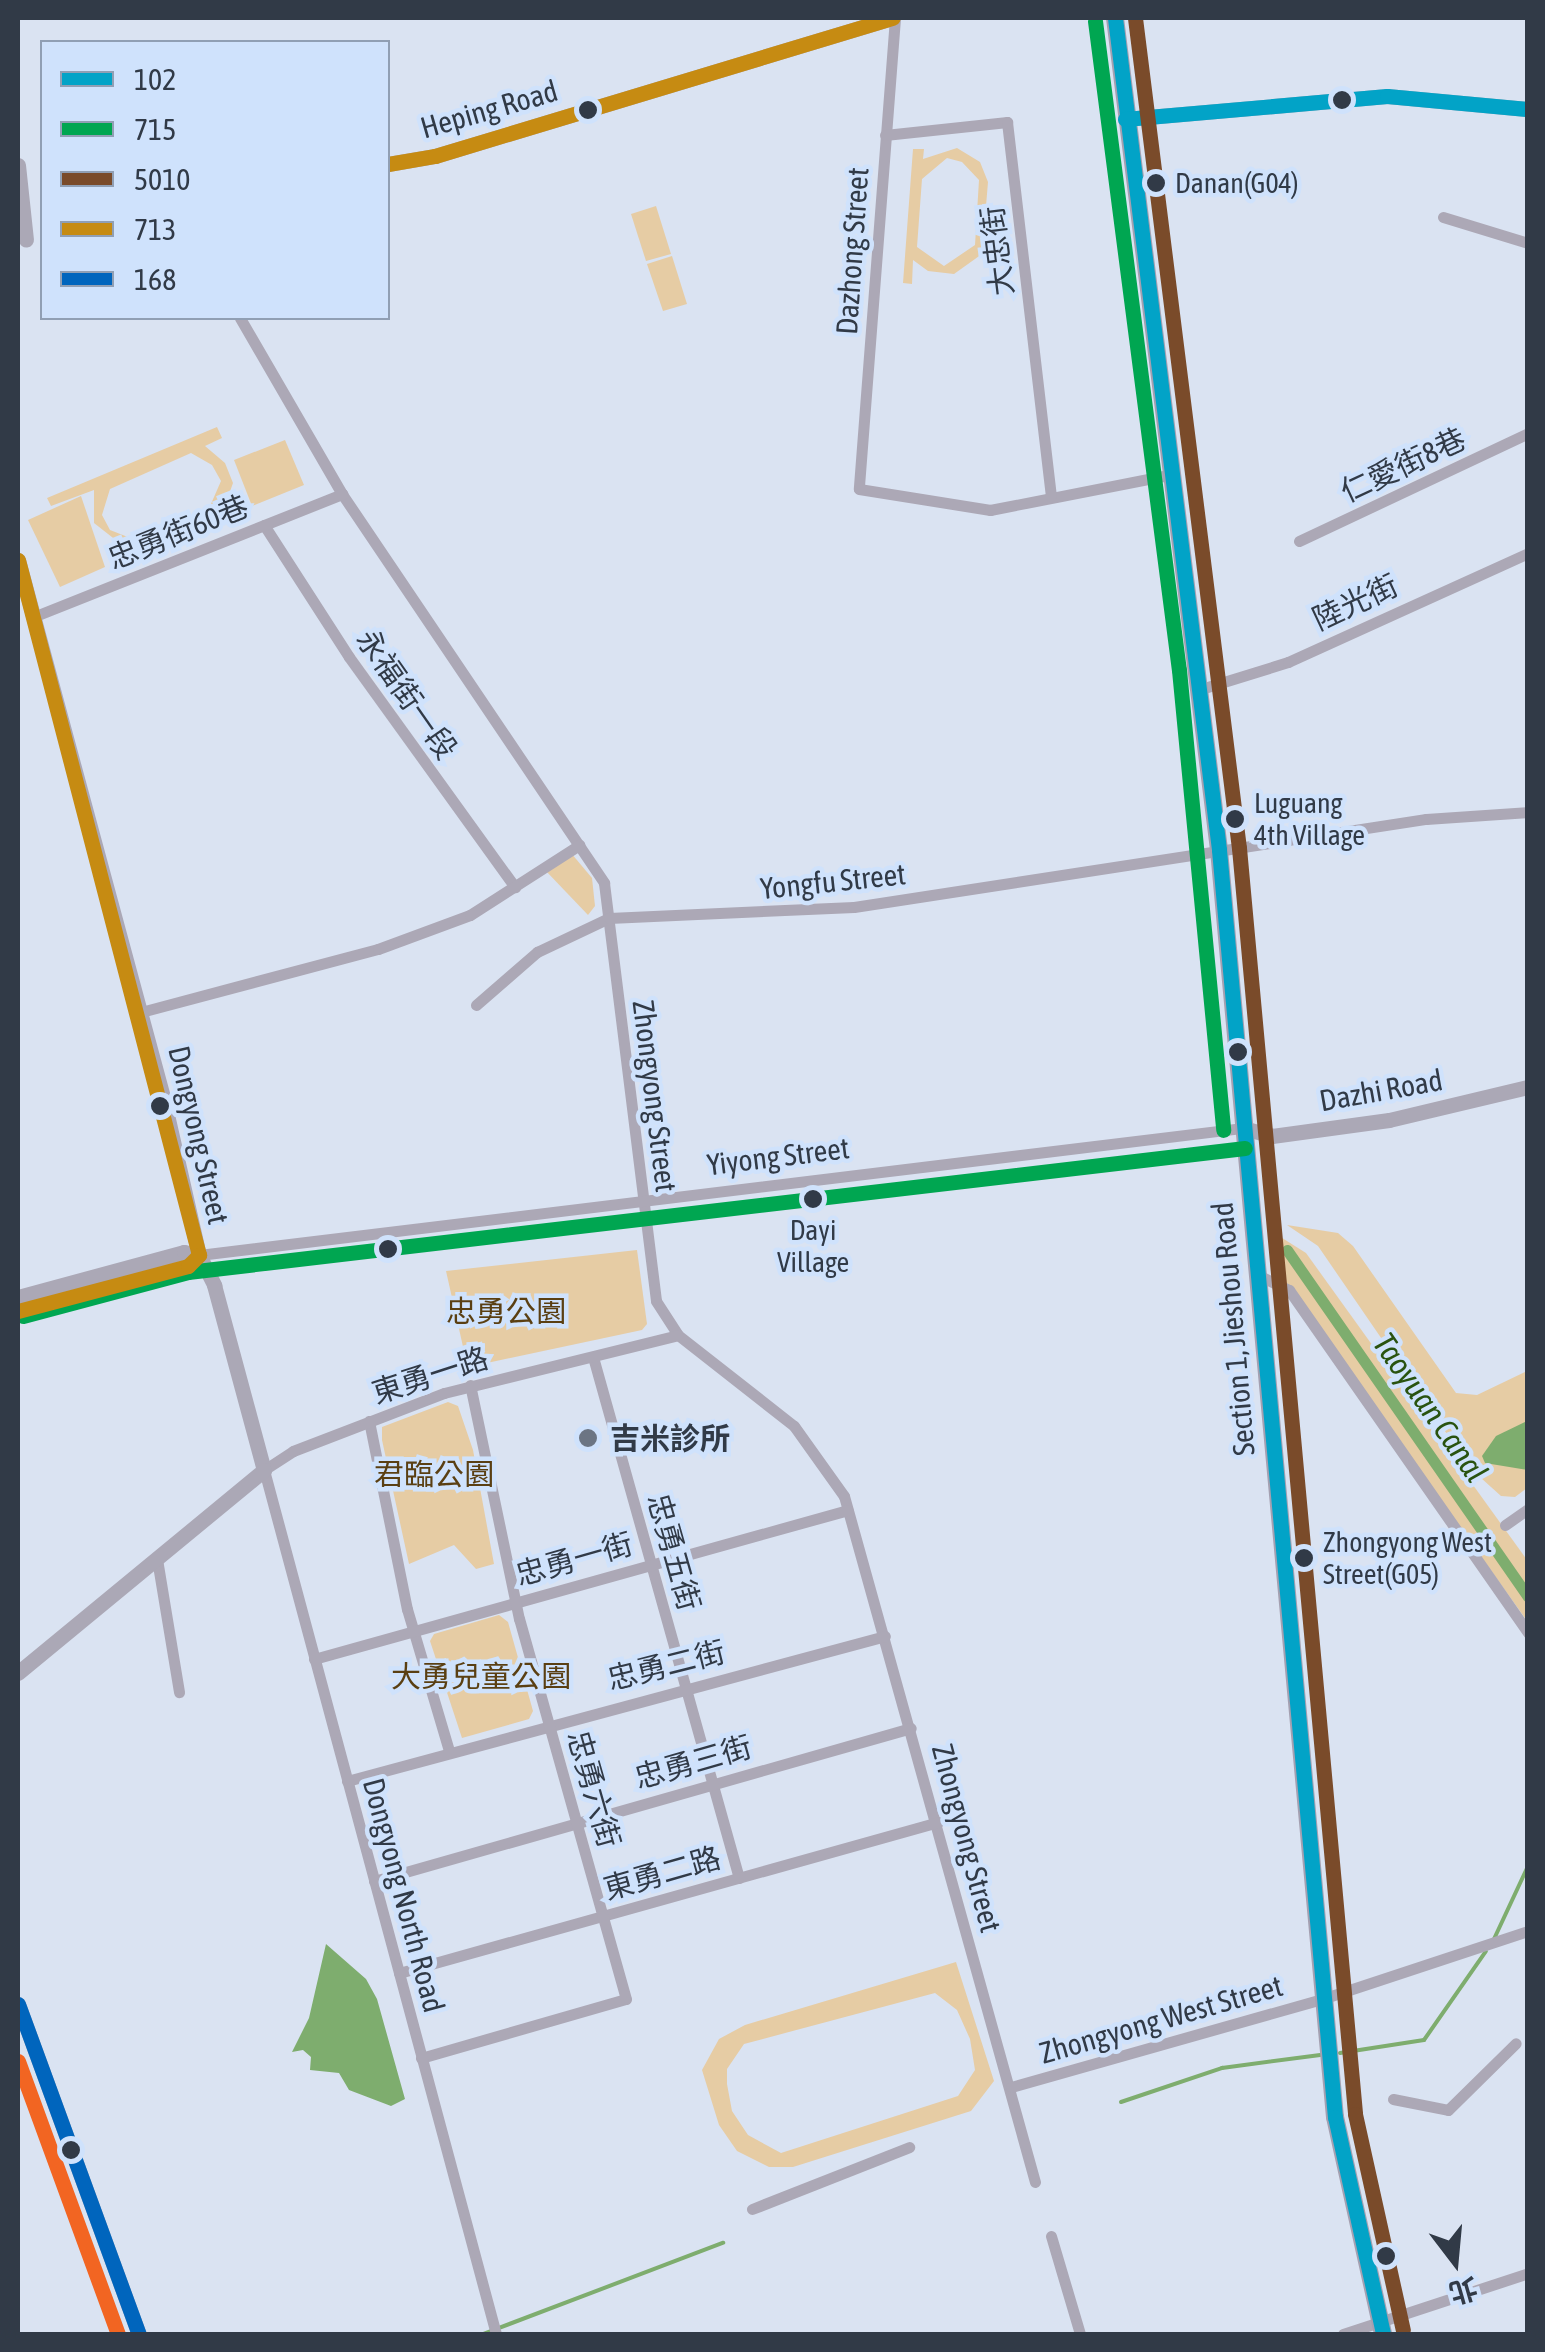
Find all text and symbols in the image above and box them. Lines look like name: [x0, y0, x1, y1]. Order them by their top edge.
legend: [40, 40, 390, 320]
text: 102: [134, 62, 176, 96]
street label: Heping Road: [416, 72, 562, 146]
unlabelled marker: [1332, 90, 1352, 110]
unlabelled marker: [578, 100, 598, 120]
text: 715: [134, 112, 176, 146]
text: 5010: [134, 162, 190, 196]
street label: Dazhong Street: [828, 166, 876, 336]
place label: Danan(G04): [1175, 166, 1298, 200]
marker: Danan(G04): [1146, 173, 1166, 193]
street label: 大忠街: [974, 204, 1020, 298]
text: 713: [134, 212, 176, 246]
text: 168: [134, 262, 176, 296]
street label: 仁愛街8巷: [1335, 420, 1471, 510]
street label: 忠勇街60巷: [103, 488, 253, 576]
street label: 陸光街: [1307, 567, 1403, 637]
street label: 永福街一段: [349, 622, 465, 766]
place label: Luguang 4th Village: [1254, 786, 1365, 852]
marker: Luguang 4th Village: [1225, 809, 1245, 829]
street label: Yongfu Street: [759, 855, 907, 907]
street label: Zhongyong Street: [625, 998, 685, 1194]
street label: Dongyong Street: [161, 1042, 237, 1228]
unlabelled marker: [1228, 1042, 1248, 1062]
street label: Dazhi Road: [1317, 1061, 1445, 1119]
unlabelled marker: [150, 1096, 170, 1116]
street label: Yiyong Street: [705, 1129, 851, 1183]
marker: Dayi Village: [803, 1189, 823, 1209]
street label: Section 1, Jieshou Road: [1204, 1201, 1262, 1457]
place label: Dayi Village: [777, 1213, 849, 1279]
unlabelled marker: [378, 1239, 398, 1259]
park label: 忠勇公園: [446, 1293, 566, 1329]
water label: Taoyuan Canal: [1365, 1326, 1495, 1490]
street label: 東勇一路: [367, 1339, 493, 1411]
place label: 吉米診所: [610, 1420, 730, 1456]
marker: 吉米診所: [575, 1425, 601, 1451]
park label: 君臨公園: [374, 1456, 494, 1492]
street label: 忠勇五街: [640, 1489, 708, 1615]
street label: 忠勇一街: [511, 1525, 637, 1593]
place label: Zhongyong West Street(G05): [1323, 1525, 1492, 1591]
marker: Zhongyong West Street(G05): [1294, 1548, 1314, 1568]
street label: 忠勇二街: [603, 1633, 729, 1697]
park label: 大勇兒童公園: [391, 1658, 571, 1694]
street label: 忠勇六街: [560, 1726, 628, 1852]
street label: 忠勇三街: [630, 1728, 756, 1796]
street label: Zhongyong Street: [925, 1740, 1009, 1936]
street label: Dongyong North Road: [355, 1774, 453, 2016]
street label: 東勇二路: [599, 1839, 725, 1907]
street label: Zhongyong West Street: [1035, 1967, 1287, 2071]
unlabelled marker: [61, 2140, 81, 2160]
north arrow: [1405, 2212, 1505, 2312]
unlabelled marker: [1376, 2246, 1396, 2266]
text: 北: [1445, 2272, 1481, 2310]

